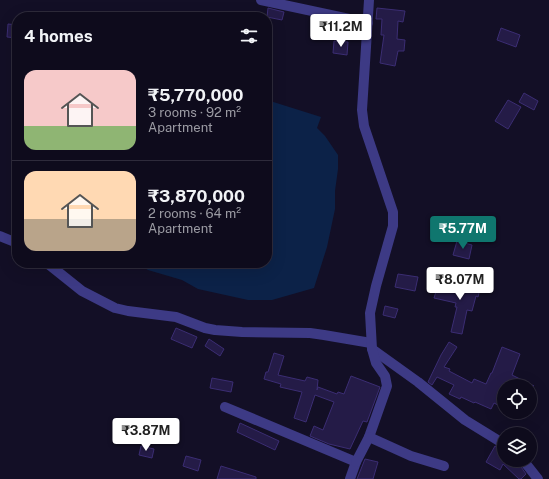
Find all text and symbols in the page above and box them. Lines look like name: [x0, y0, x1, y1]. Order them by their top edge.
pin: ₹11.2M: [308, 14, 374, 48]
text: ₹11.2M: [319, 19, 363, 34]
icon: filters: [238, 25, 260, 47]
text: 4 homes: [24, 26, 93, 46]
text: ₹5,770,000: [148, 85, 243, 105]
icon: home: [56, 86, 104, 134]
text: 3 rooms · 92 m²: [148, 105, 241, 120]
text: Apartment: [148, 120, 213, 135]
text: ₹3,870,000: [148, 186, 245, 206]
icon: home: [56, 187, 104, 235]
text: 2 rooms · 64 m²: [148, 206, 241, 221]
pin: ₹5.77M: [430, 216, 496, 250]
text: Apartment: [148, 221, 213, 236]
text: ₹5.77M: [439, 221, 487, 236]
pin: ₹8.07M: [427, 267, 493, 301]
text: ₹8.07M: [436, 272, 484, 287]
map controls: [497, 379, 537, 467]
button: locate: [497, 379, 537, 419]
pin: ₹3.87M: [113, 418, 179, 452]
text: ₹3.87M: [121, 423, 171, 438]
button: layers: [497, 427, 537, 467]

